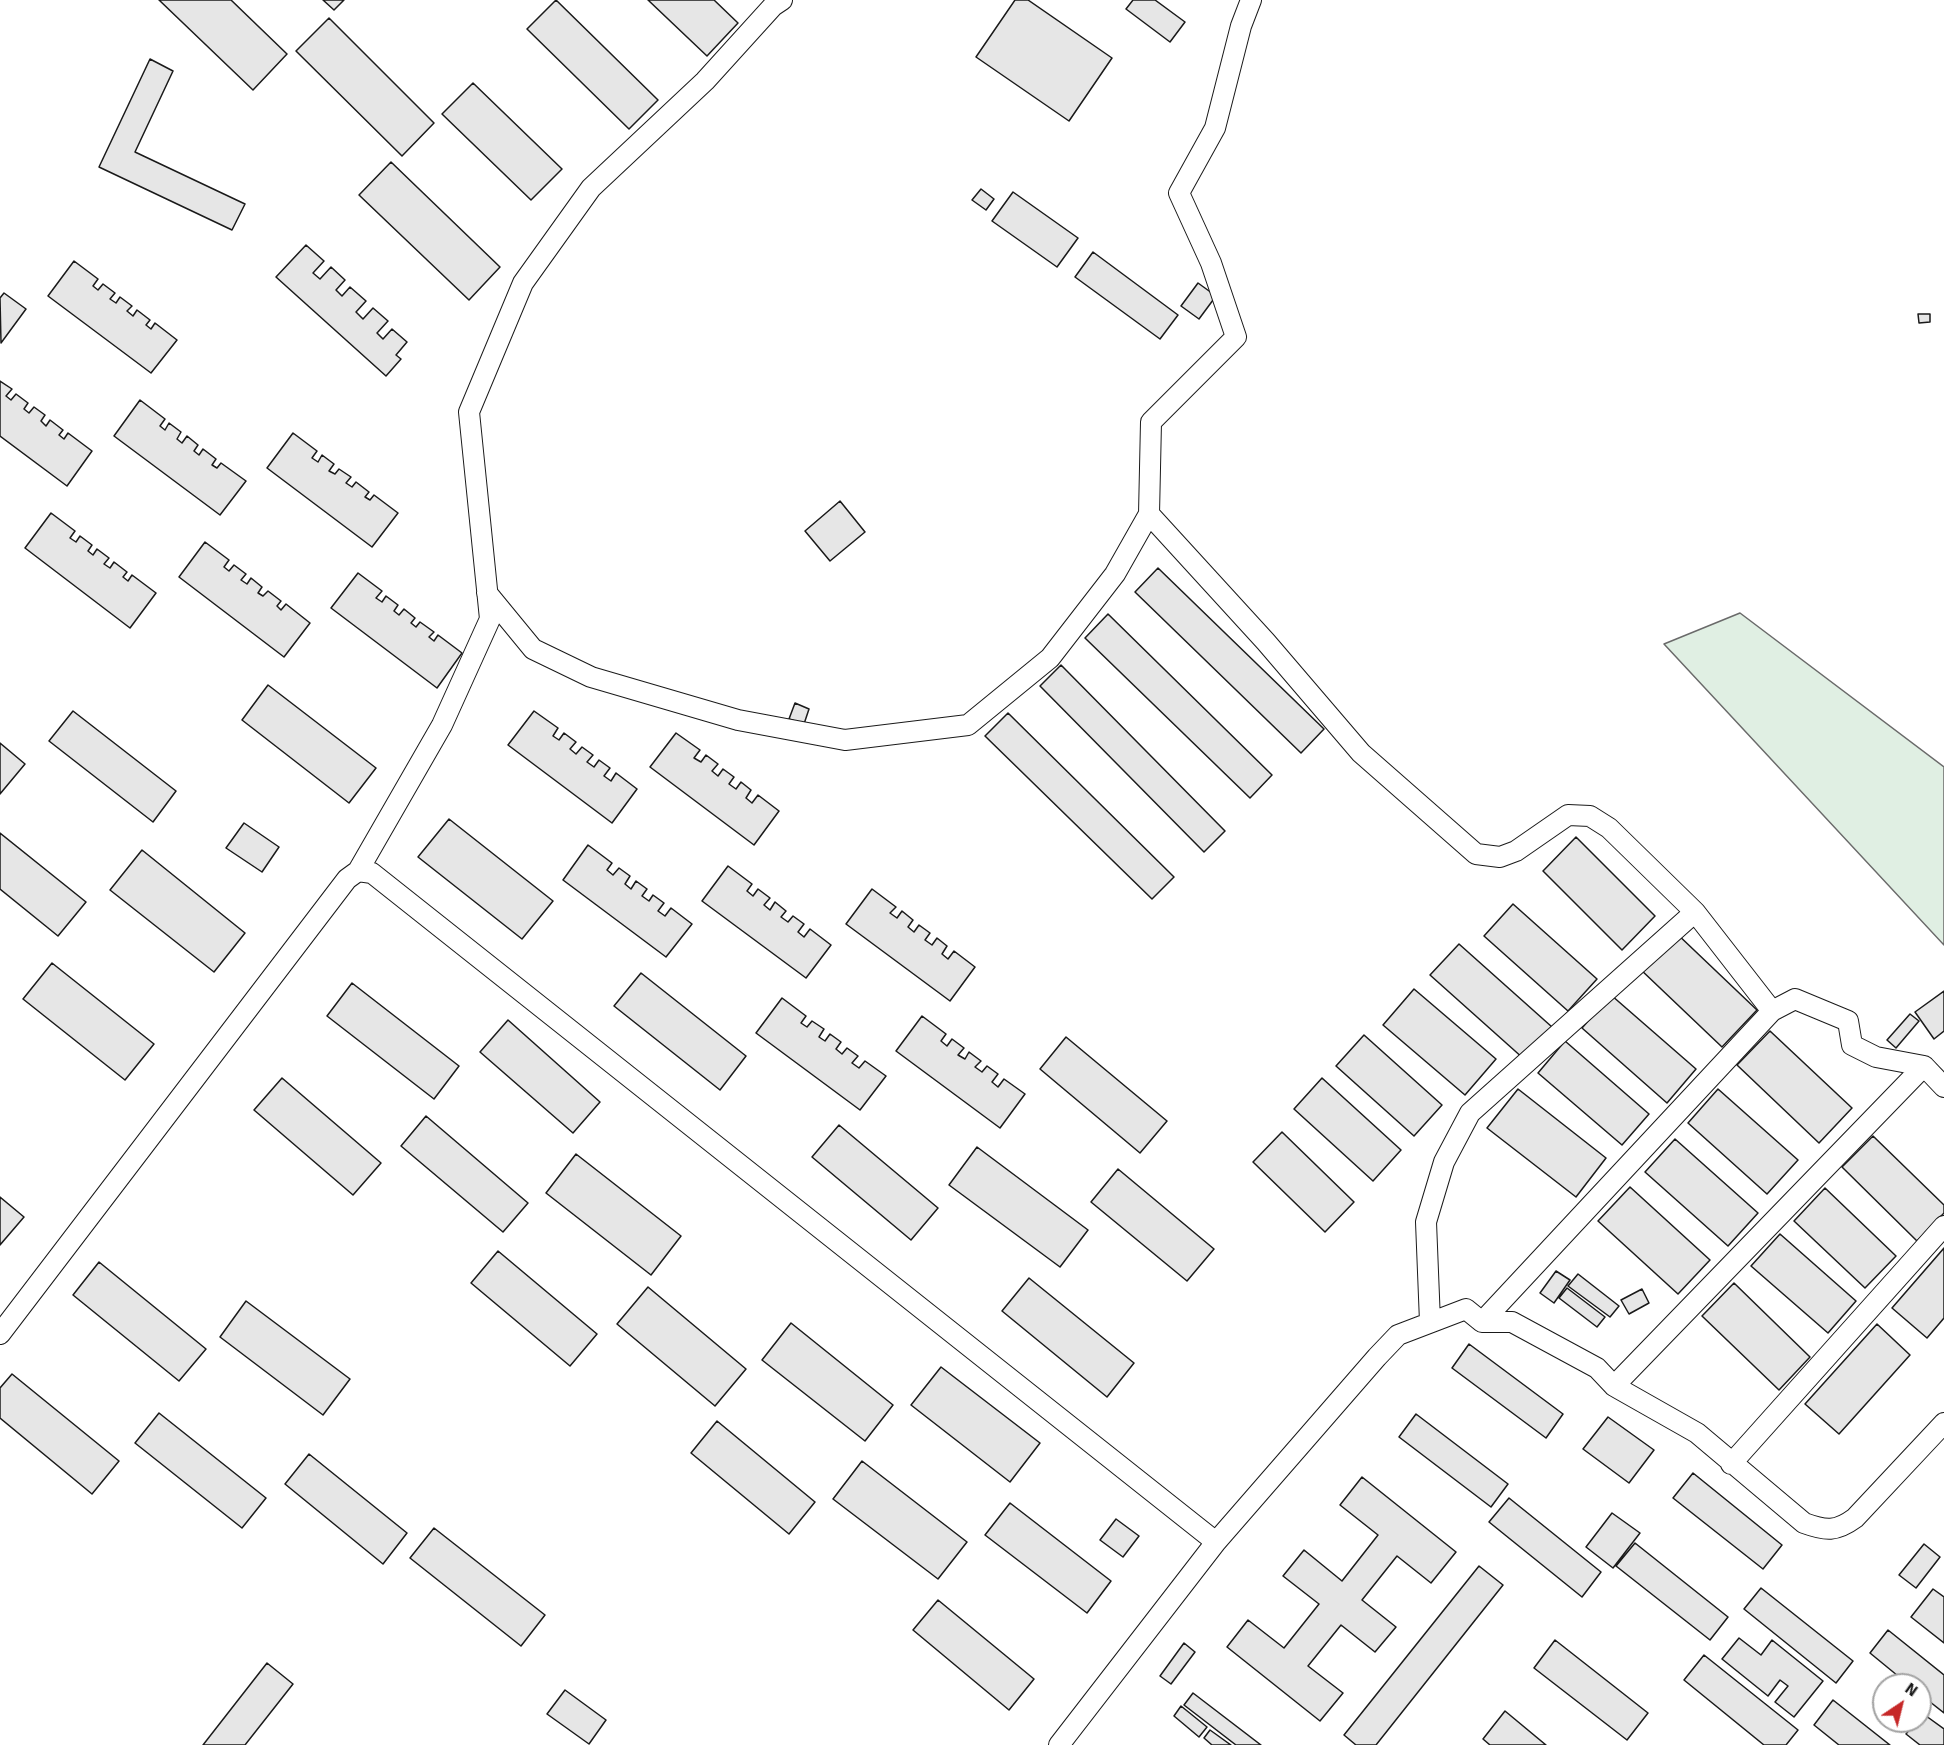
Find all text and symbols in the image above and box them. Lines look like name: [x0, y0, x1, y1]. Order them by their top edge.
north arrow: [1872, 1673, 1932, 1733]
text: N: [1901, 1679, 1921, 1701]

